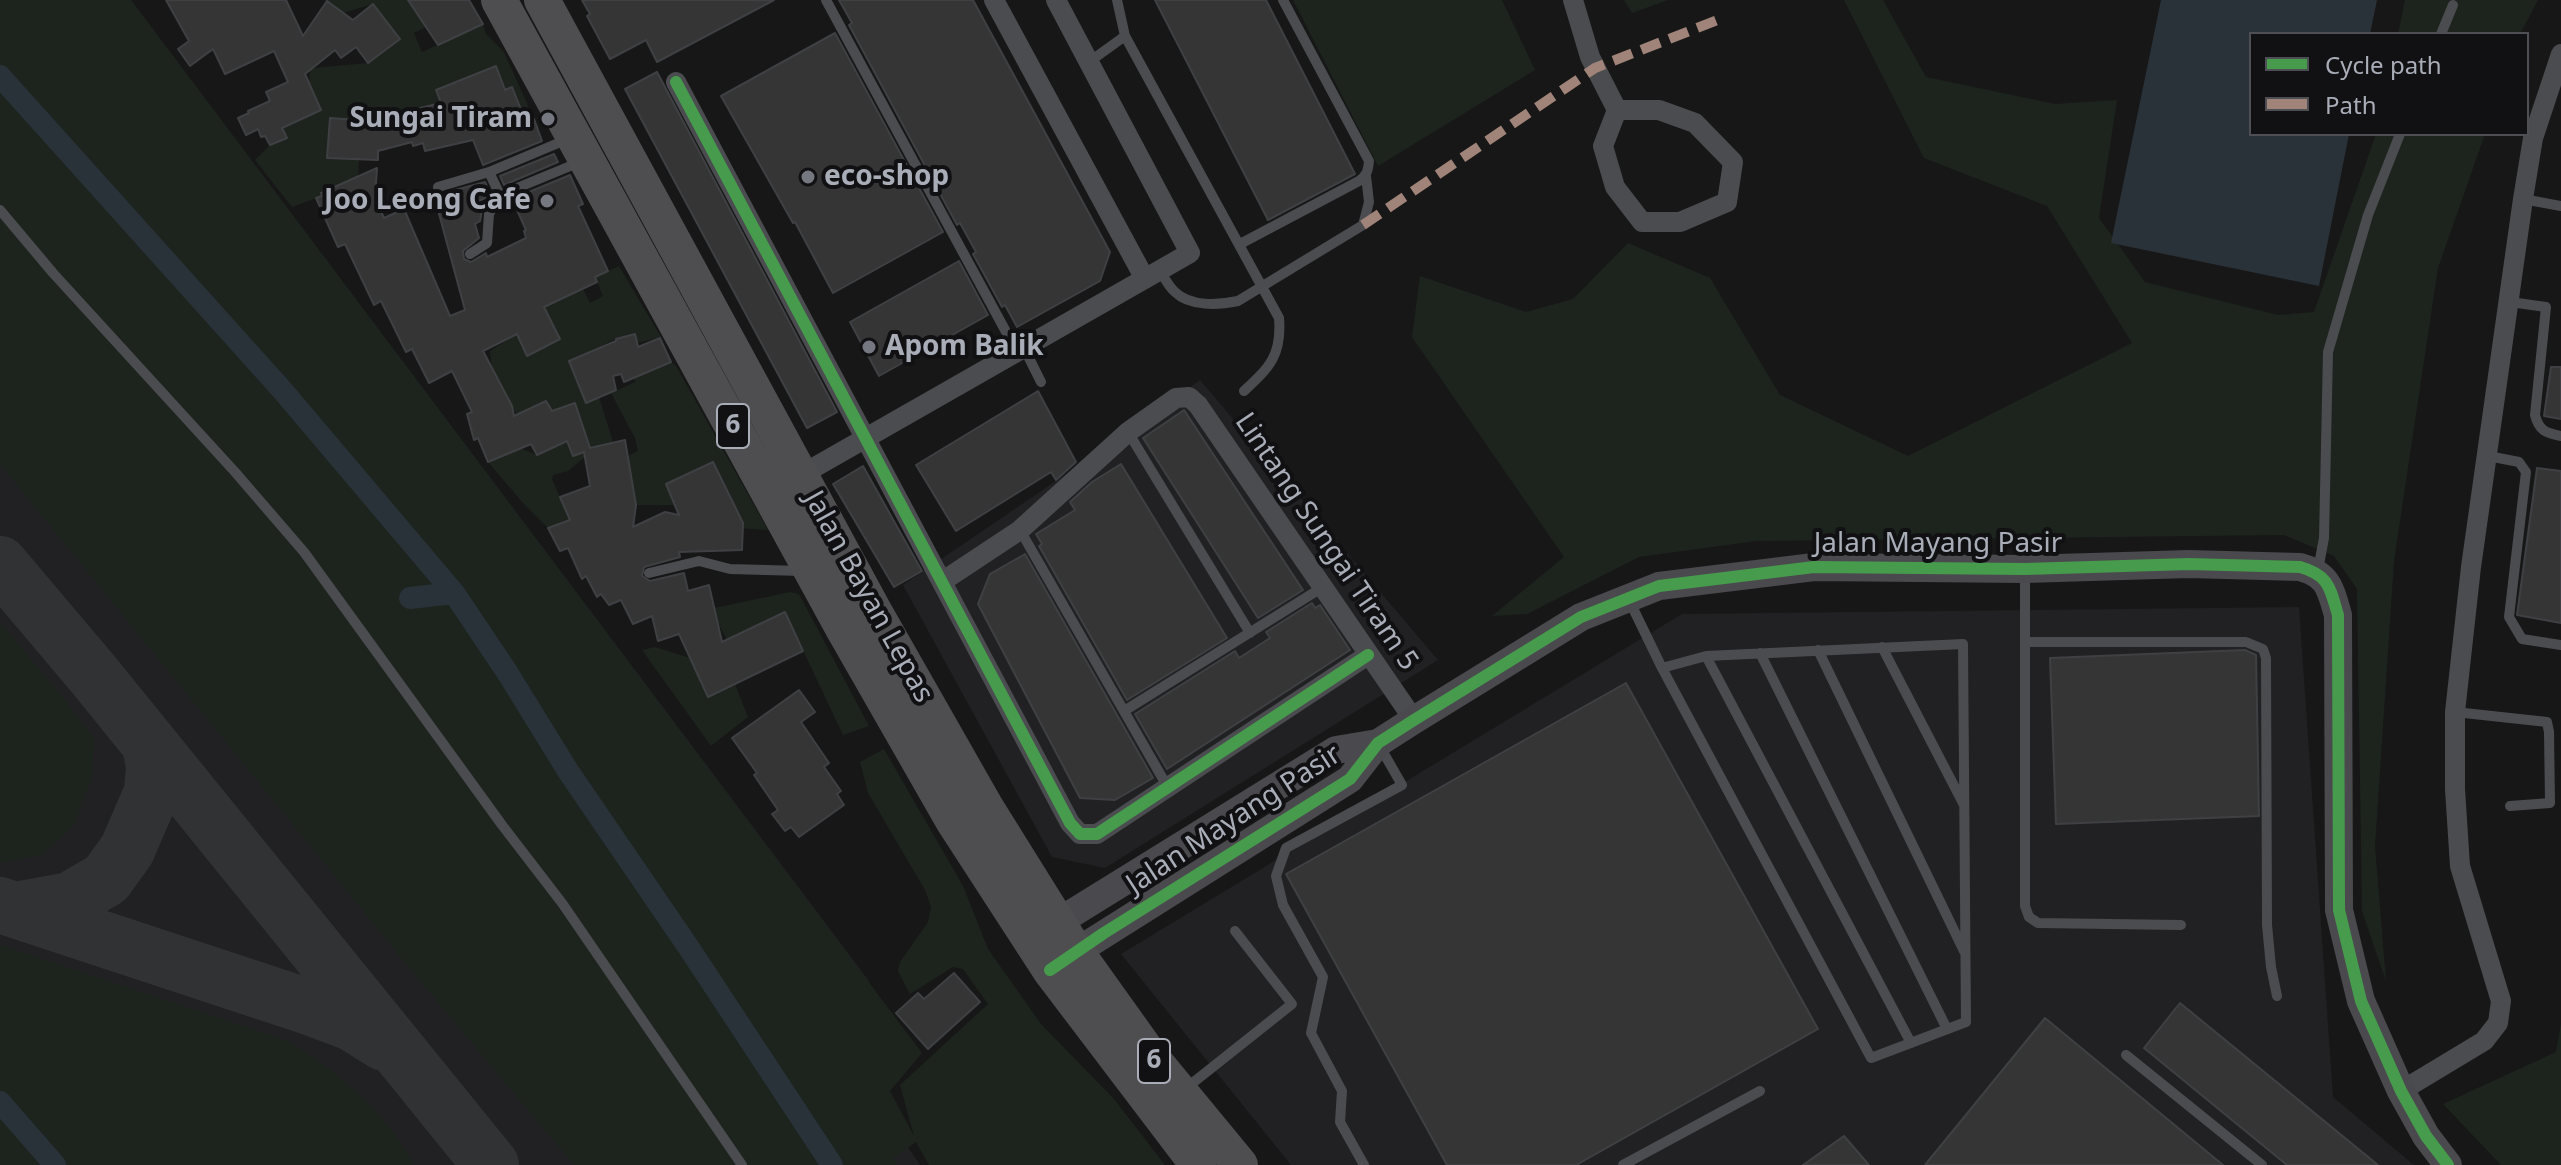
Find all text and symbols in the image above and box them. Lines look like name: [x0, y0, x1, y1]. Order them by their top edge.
legend: [2249, 32, 2529, 136]
text: Cycle path: [2325, 48, 2442, 81]
text: Path: [2325, 88, 2376, 121]
place label: Sungai Tiram: [349, 102, 532, 136]
marker: Sungai Tiram: [539, 110, 557, 128]
place label: eco-shop: [824, 160, 949, 194]
marker: eco-shop: [799, 168, 817, 186]
place label: Joo Leong Cafe: [324, 184, 531, 218]
marker: Joo Leong Cafe: [538, 192, 556, 210]
place label: Apom Balik: [885, 330, 1044, 364]
marker: Apom Balik: [860, 338, 878, 356]
road number: 6: [717, 404, 749, 448]
street label: Lintang Sungai Tiram 5: [1227, 407, 1425, 677]
street label: Jalan Bayan Lepas: [796, 486, 940, 708]
street label: Jalan Mayang Pasir: [1814, 527, 2062, 561]
street label: Jalan Mayang Pasir: [1121, 738, 1347, 902]
road number: 6: [1138, 1039, 1170, 1083]

